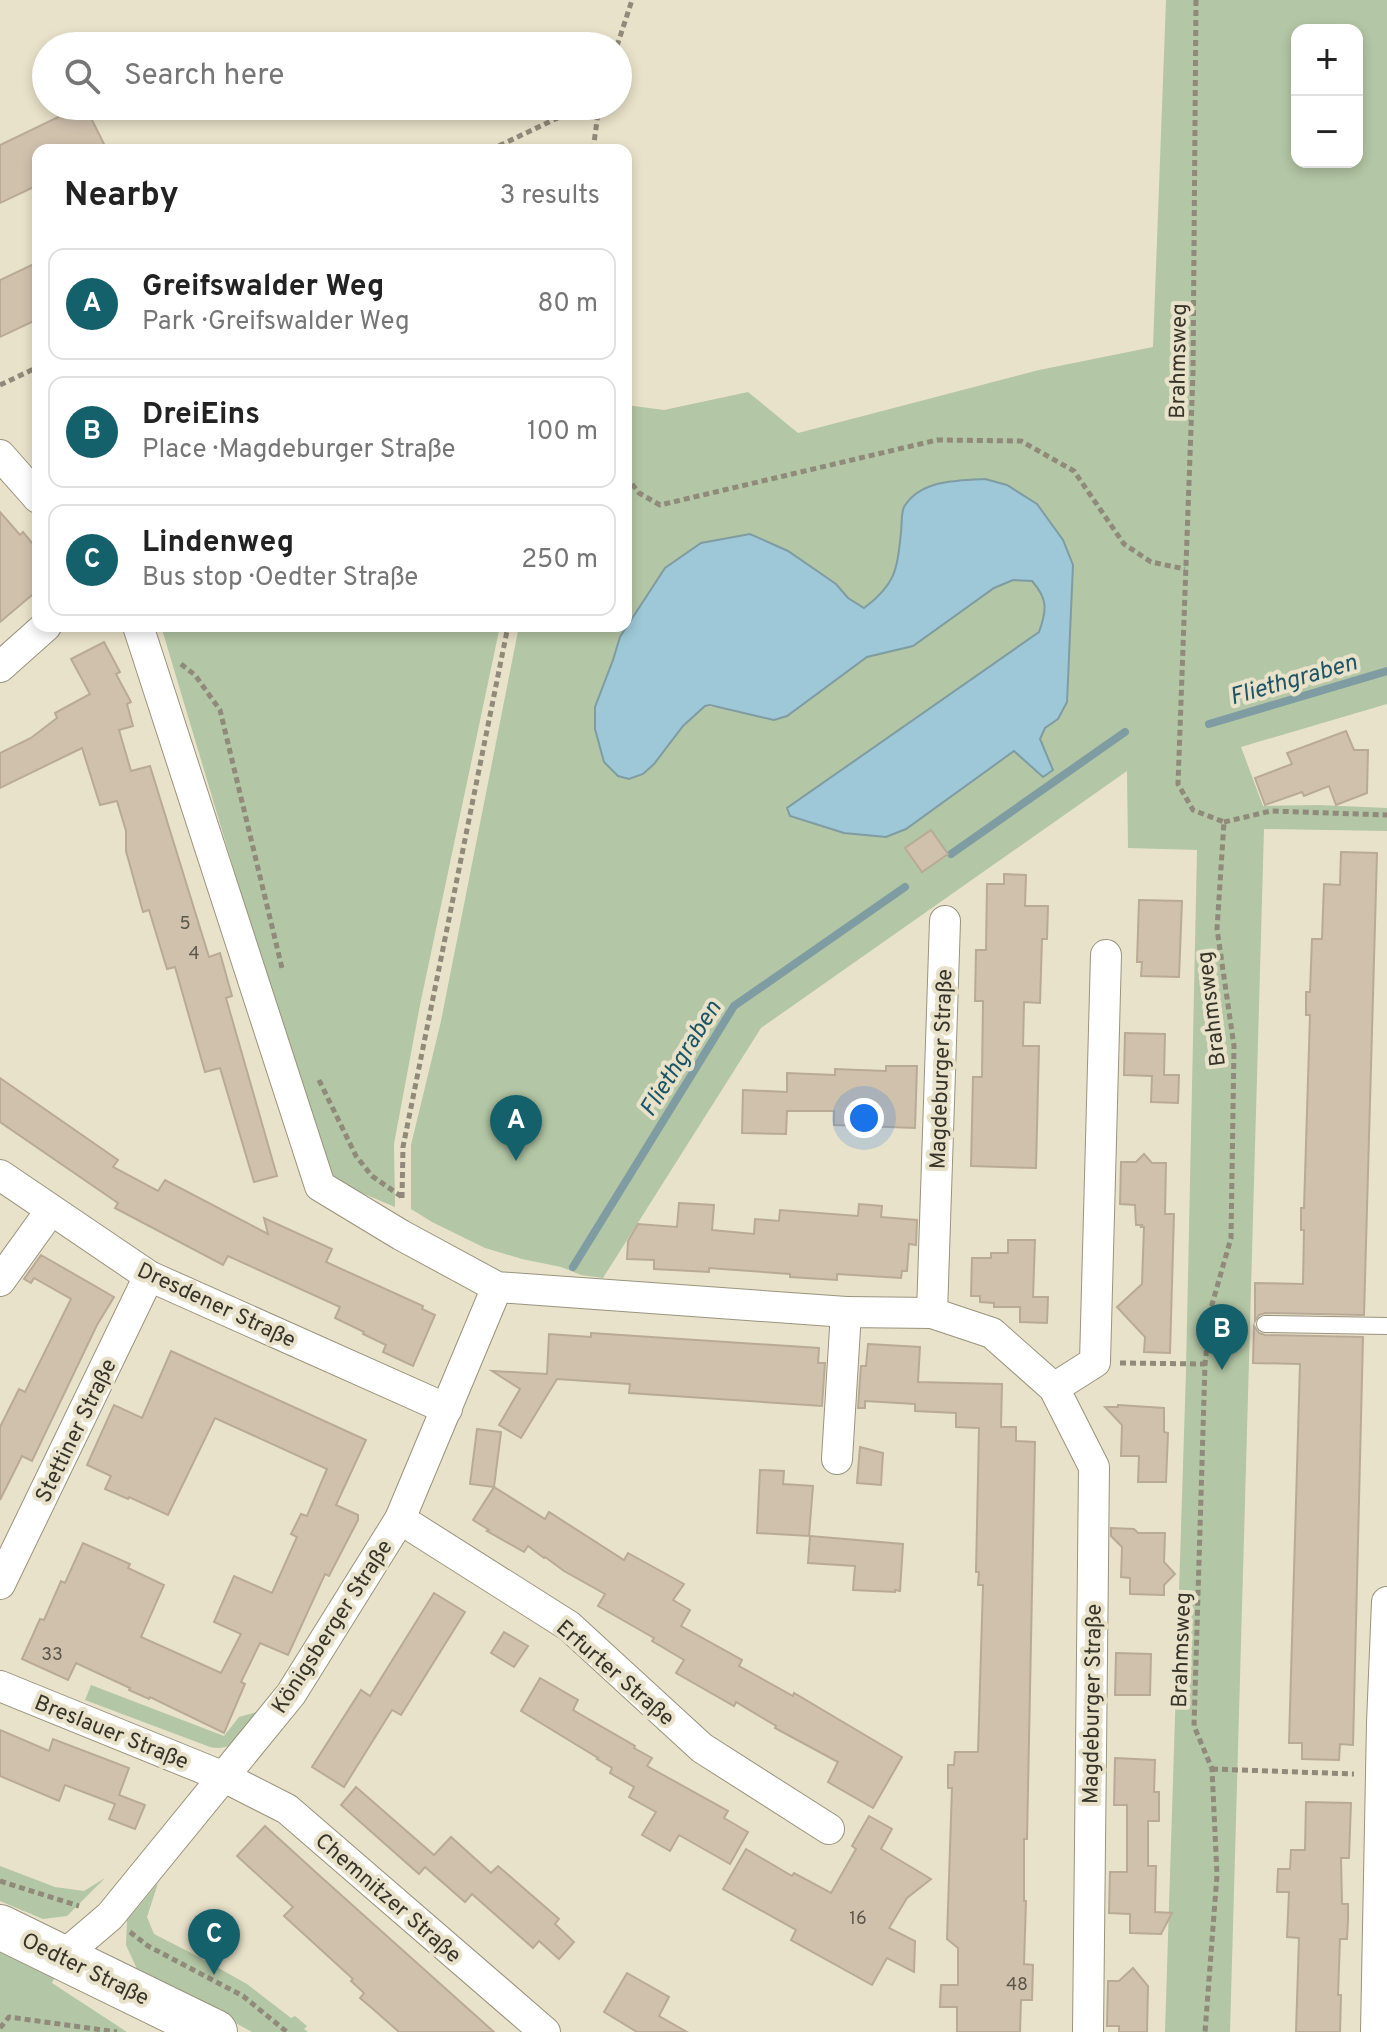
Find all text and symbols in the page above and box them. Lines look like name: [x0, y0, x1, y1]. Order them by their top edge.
map controls: [1291, 24, 1363, 168]
button: +: [1291, 24, 1363, 96]
search box: [32, 32, 632, 120]
icon: search: [60, 54, 104, 98]
text: Search here: [124, 58, 284, 95]
button: −: [1291, 96, 1363, 168]
text: Nearby: [64, 175, 179, 218]
text: 3 results: [500, 180, 600, 213]
text: Greifswalder Weg: [142, 269, 384, 306]
text: A: [83, 288, 101, 321]
text: 80 m: [538, 288, 598, 321]
street label: Brahmsweg: [1165, 303, 1194, 419]
text: Park · Greifswalder Weg: [142, 306, 410, 339]
text: DreiEins: [142, 397, 260, 434]
text: B: [83, 416, 101, 449]
text: 100 m: [527, 416, 598, 449]
text: Place · Magdeburger Straße: [142, 434, 456, 467]
text: Lindenweg: [142, 525, 294, 562]
text: C: [84, 544, 100, 577]
text: 250 m: [521, 544, 598, 577]
text: Bus stop · Oedter Straße: [142, 562, 418, 595]
water label: Fliethgraben: [1226, 648, 1361, 713]
house number: 5: [179, 913, 191, 936]
house number: 4: [188, 943, 200, 966]
street label: Brahmsweg: [1192, 950, 1233, 1068]
street label: Magdeburger Straße: [926, 968, 959, 1170]
water label: Fliethgraben: [634, 995, 729, 1123]
pin: A: [490, 1095, 542, 1161]
your location: [844, 1098, 884, 1138]
street label: Dresdener Straße: [132, 1258, 299, 1355]
pin: B: [1196, 1304, 1248, 1370]
street label: Stettiner Straße: [31, 1355, 124, 1507]
street label: Königsberger Straße: [267, 1535, 399, 1719]
street label: Brahmsweg: [1167, 1592, 1198, 1708]
street label: Magdeburger Straße: [1078, 1604, 1109, 1804]
street label: Erfurter Straße: [550, 1615, 679, 1733]
house number: 33: [41, 1644, 63, 1667]
street label: Breslauer Straße: [30, 1690, 192, 1777]
street label: Chemnitzer Straße: [309, 1828, 466, 1970]
house number: 16: [849, 1908, 867, 1931]
pin: C: [188, 1909, 240, 1975]
street label: Oedter Straße: [17, 1928, 153, 2013]
house number: 48: [1006, 1974, 1028, 1997]

